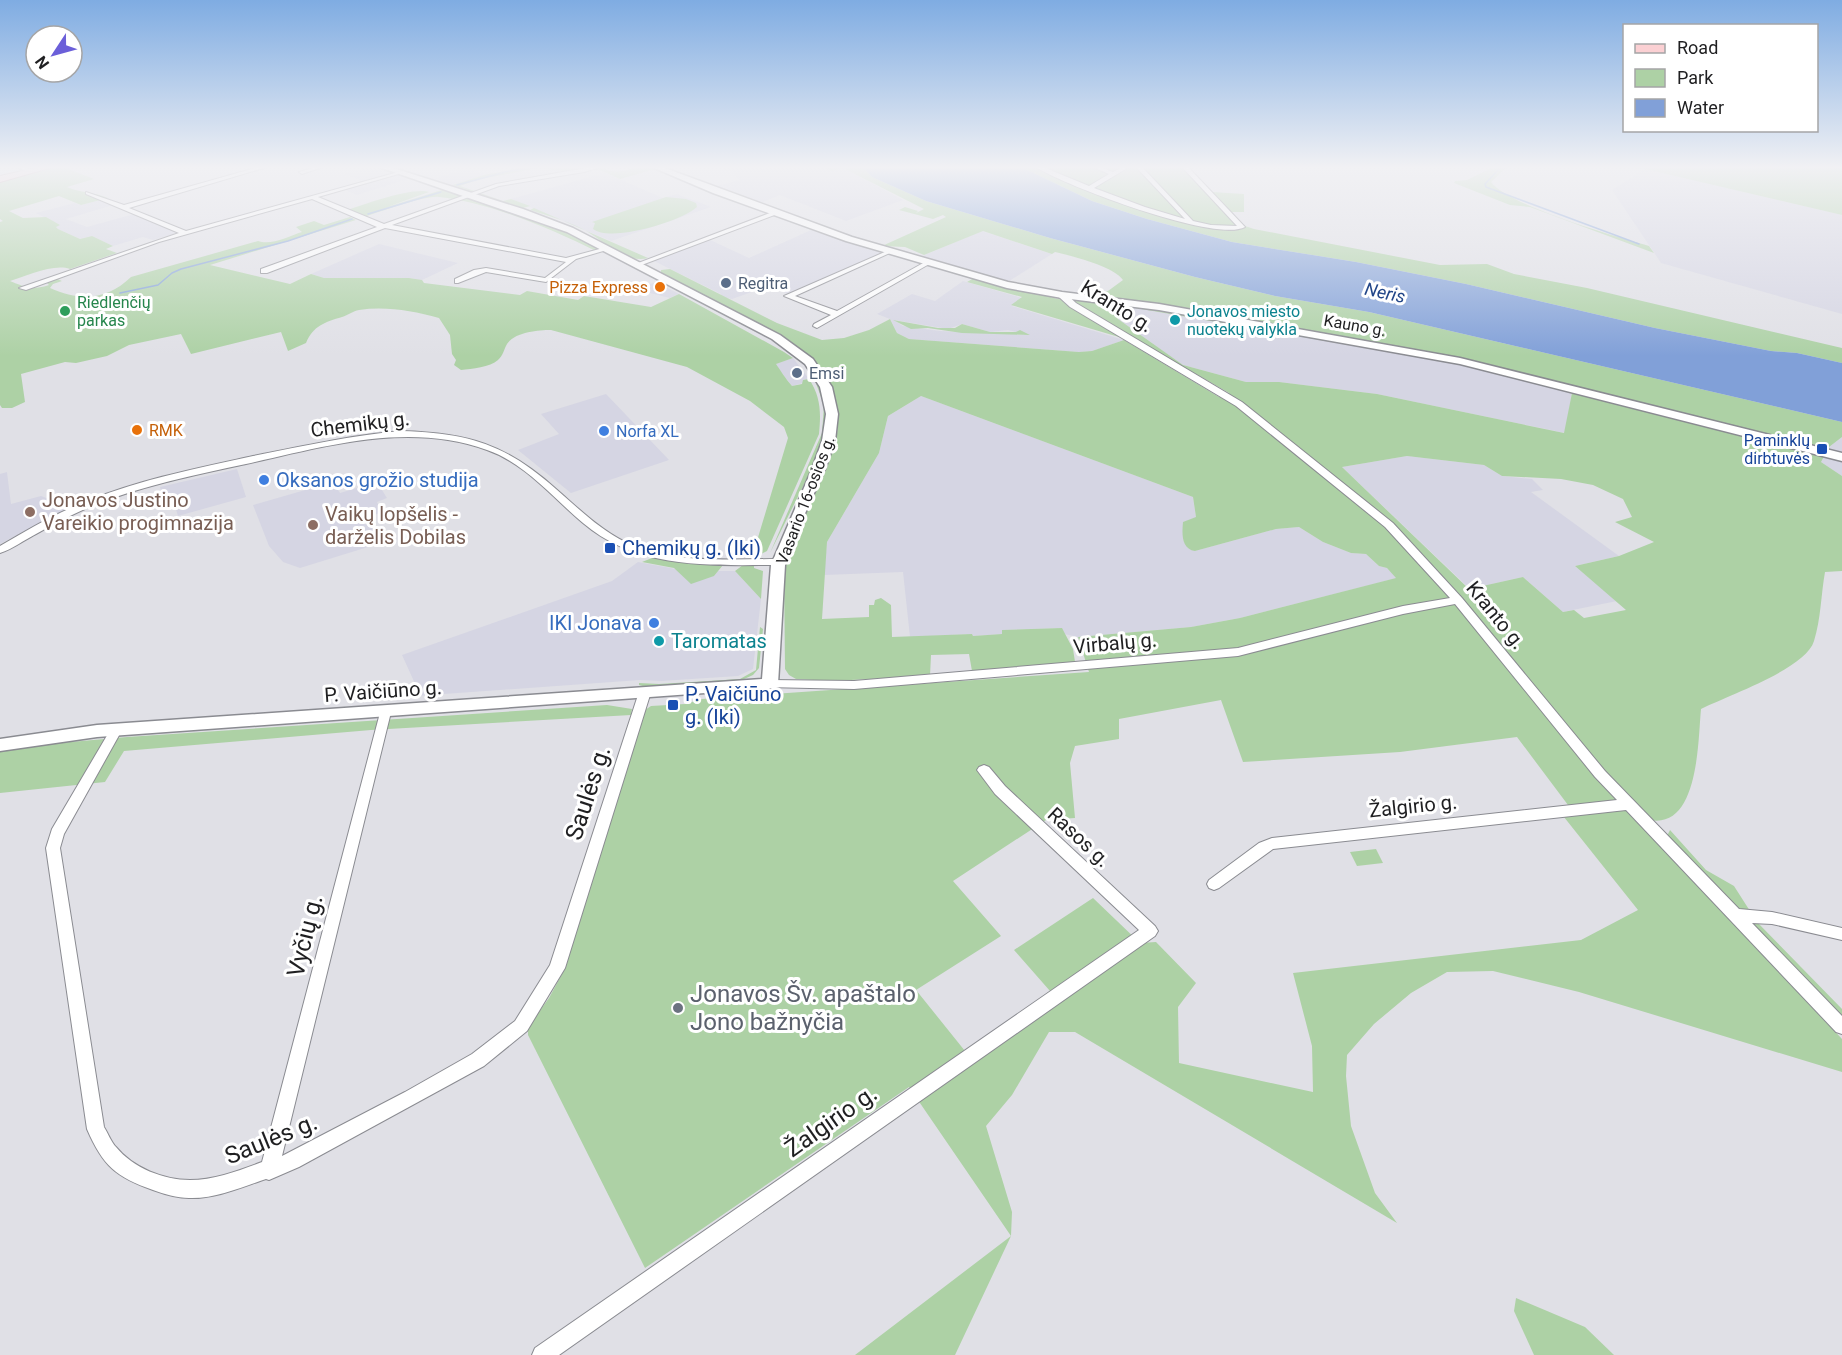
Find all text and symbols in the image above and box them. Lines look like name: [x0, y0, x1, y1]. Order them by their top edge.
north arrow: [24, 24, 84, 84]
legend: [1623, 24, 1818, 132]
text: Road: [1677, 37, 1718, 58]
text: N: [31, 52, 53, 73]
text: Park: [1677, 67, 1714, 88]
text: Water: [1677, 97, 1724, 118]
place label: Regitra: [738, 274, 788, 293]
street label: Kranto g.: [1077, 275, 1157, 337]
marker: Regitra: [719, 276, 733, 290]
place label: Pizza Express: [549, 278, 648, 297]
water label: Neris: [1363, 278, 1407, 307]
marker: Pizza Express: [653, 280, 667, 294]
place label: Riedlenčių parkas: [77, 293, 151, 330]
place label: Jonavos miesto nuotekų valykla: [1187, 302, 1300, 339]
marker: Riedlenčių parkas: [58, 304, 72, 318]
street label: Kauno g.: [1322, 311, 1387, 340]
marker: Jonavos miesto nuotekų valykla: [1168, 313, 1182, 327]
place label: Emsi: [809, 364, 844, 383]
marker: Emsi: [790, 366, 804, 380]
street label: Chemikų g.: [309, 406, 411, 442]
place label: RMK: [149, 421, 184, 440]
place label: Norfa XL: [616, 422, 679, 441]
marker: RMK: [130, 423, 144, 437]
marker: Norfa XL: [597, 424, 611, 438]
place label: Paminklų dirbtuvės: [1744, 431, 1810, 468]
street label: Vasario 16-osios g.: [772, 433, 839, 567]
marker: Paminklų dirbtuvės: [1815, 442, 1829, 456]
place label: Oksanos grožio studija: [276, 468, 479, 492]
marker: Oksanos grožio studija: [257, 473, 271, 487]
place label: Jonavos Justino Vareikio progimnazija: [42, 488, 234, 535]
place label: Vaikų lopšelis - darželis Dobilas: [325, 502, 466, 549]
marker: Jonavos Justino Vareikio progimnazija: [23, 505, 37, 519]
marker: Vaikų lopšelis - darželis Dobilas: [306, 518, 320, 532]
place label: Chemikų g. (Iki): [622, 536, 761, 560]
marker: Chemikų g. (Iki): [603, 541, 617, 555]
street label: Kranto g.: [1461, 576, 1531, 654]
place label: IKI Jonava: [549, 611, 642, 635]
marker: IKI Jonava: [647, 616, 661, 630]
street label: Virbalų g.: [1072, 627, 1158, 659]
place label: Taromatas: [671, 629, 767, 653]
marker: Taromatas: [652, 634, 666, 648]
street label: P. Vaičiūno g.: [323, 675, 443, 707]
place label: P. Vaičiūno g. (Iki): [685, 682, 782, 729]
marker: P. Vaičiūno g. (Iki): [666, 698, 680, 712]
street label: Saulės g.: [560, 742, 616, 844]
street label: Žalgirio g.: [1368, 789, 1458, 823]
street label: Rasos g.: [1043, 802, 1115, 872]
street label: Vyčių g.: [281, 892, 329, 980]
place label: Jonavos Šv. apaštalo Jono bažnyčia: [690, 980, 916, 1036]
marker: Jonavos Šv. apaštalo Jono bažnyčia: [671, 1001, 685, 1015]
street label: Žalgirio g.: [780, 1079, 882, 1163]
street label: Saulės g.: [221, 1108, 321, 1170]

